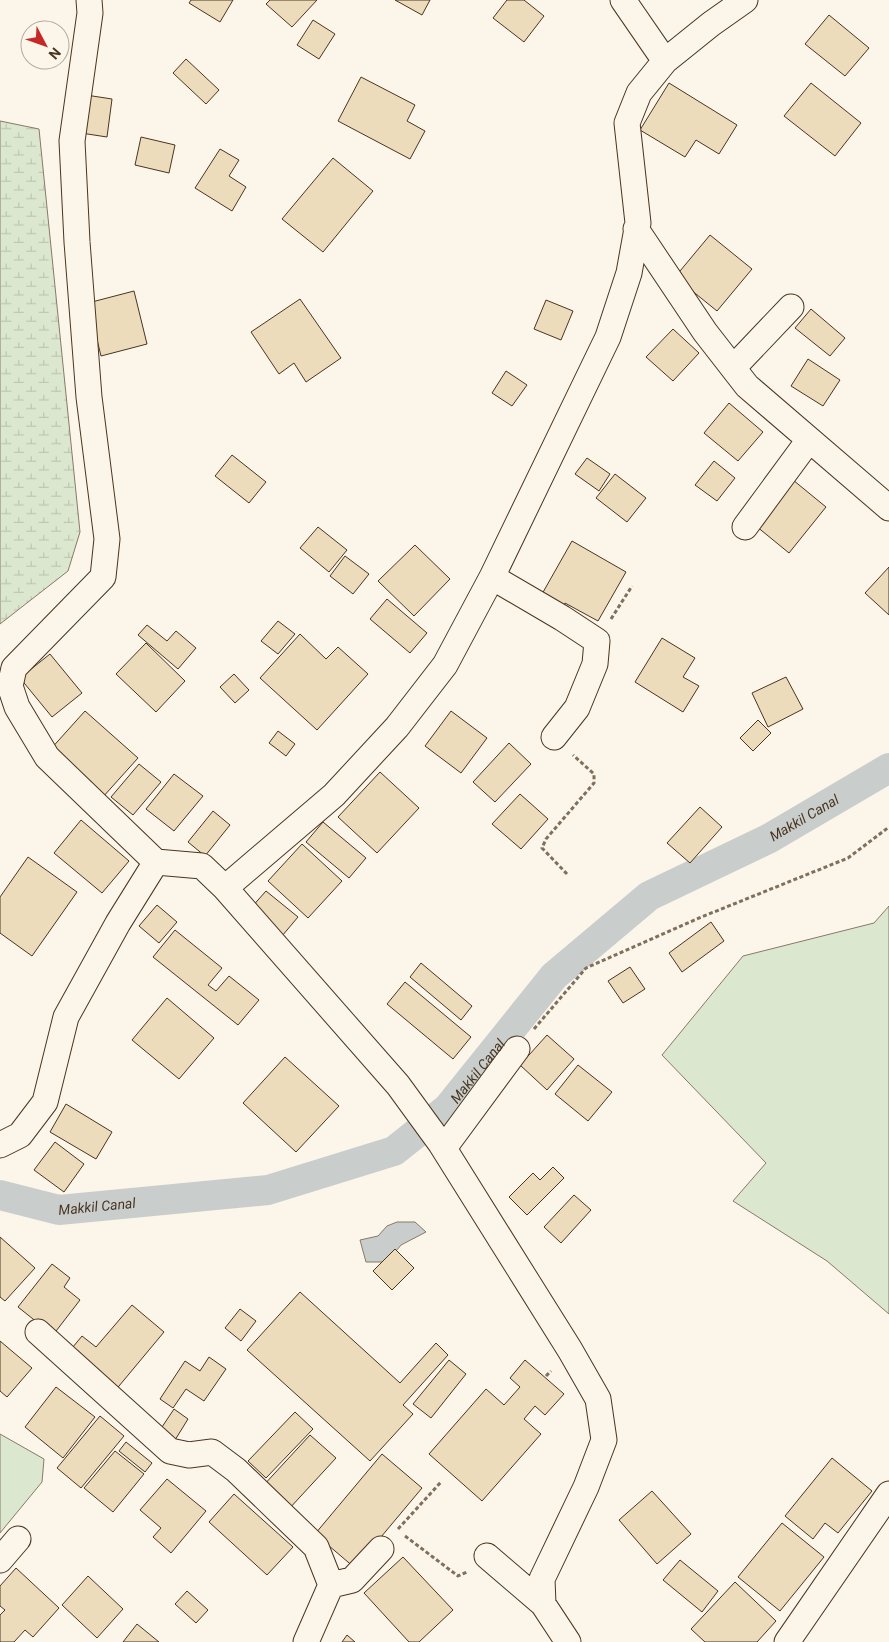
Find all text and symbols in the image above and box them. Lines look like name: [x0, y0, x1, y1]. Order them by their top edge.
north arrow: [20, 20, 70, 70]
text: N: [46, 45, 64, 63]
water label: Makkil Canal: [767, 791, 842, 844]
water label: Makkil Canal: [447, 1035, 509, 1106]
water label: Makkil Canal: [58, 1195, 137, 1218]

